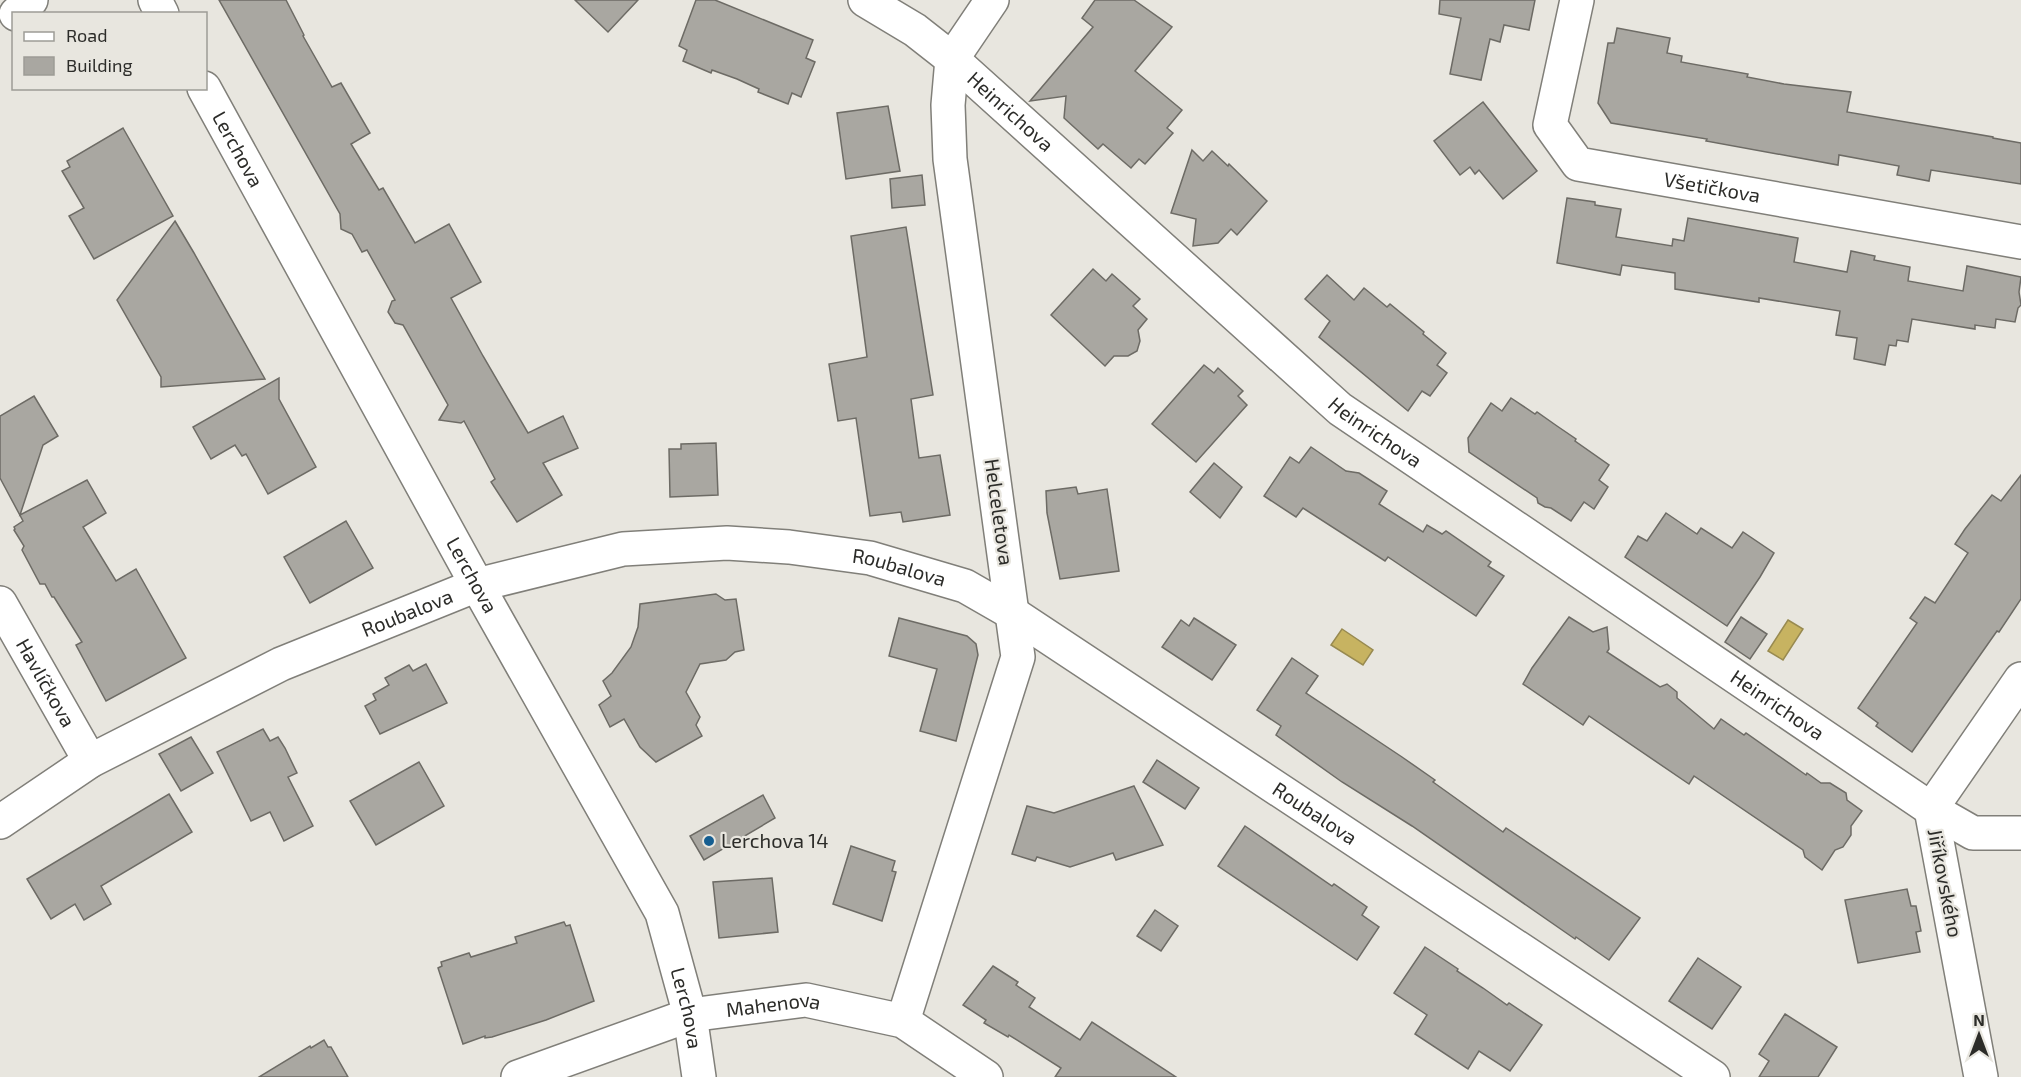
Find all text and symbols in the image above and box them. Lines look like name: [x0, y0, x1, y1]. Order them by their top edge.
legend: [12, 12, 207, 90]
text: Road: [66, 24, 107, 46]
text: Building: [66, 54, 133, 76]
street label: Heinrichova: [963, 66, 1059, 156]
street label: Lerchova: [208, 107, 269, 191]
street label: Všetičkova: [1662, 166, 1762, 207]
street label: Heinrichova: [1324, 391, 1427, 472]
street label: Helceletova: [981, 457, 1019, 567]
street label: Lerchova: [442, 533, 503, 617]
street label: Roubalova: [851, 543, 949, 591]
street label: Roubalova: [358, 583, 456, 641]
street label: Havlíčkova: [12, 634, 81, 731]
street label: Heinrichova: [1727, 664, 1829, 744]
street label: Roubalova: [1269, 776, 1362, 849]
street label: Jiříkovského: [1924, 826, 1968, 939]
place label: Lerchova 14: [721, 828, 829, 852]
marker: Lerchova 14: [702, 834, 716, 848]
street label: Lerchova: [666, 964, 708, 1050]
street label: Mahenova: [725, 987, 823, 1021]
north arrow: [1949, 1005, 2009, 1065]
text: N: [1973, 1010, 1985, 1029]

